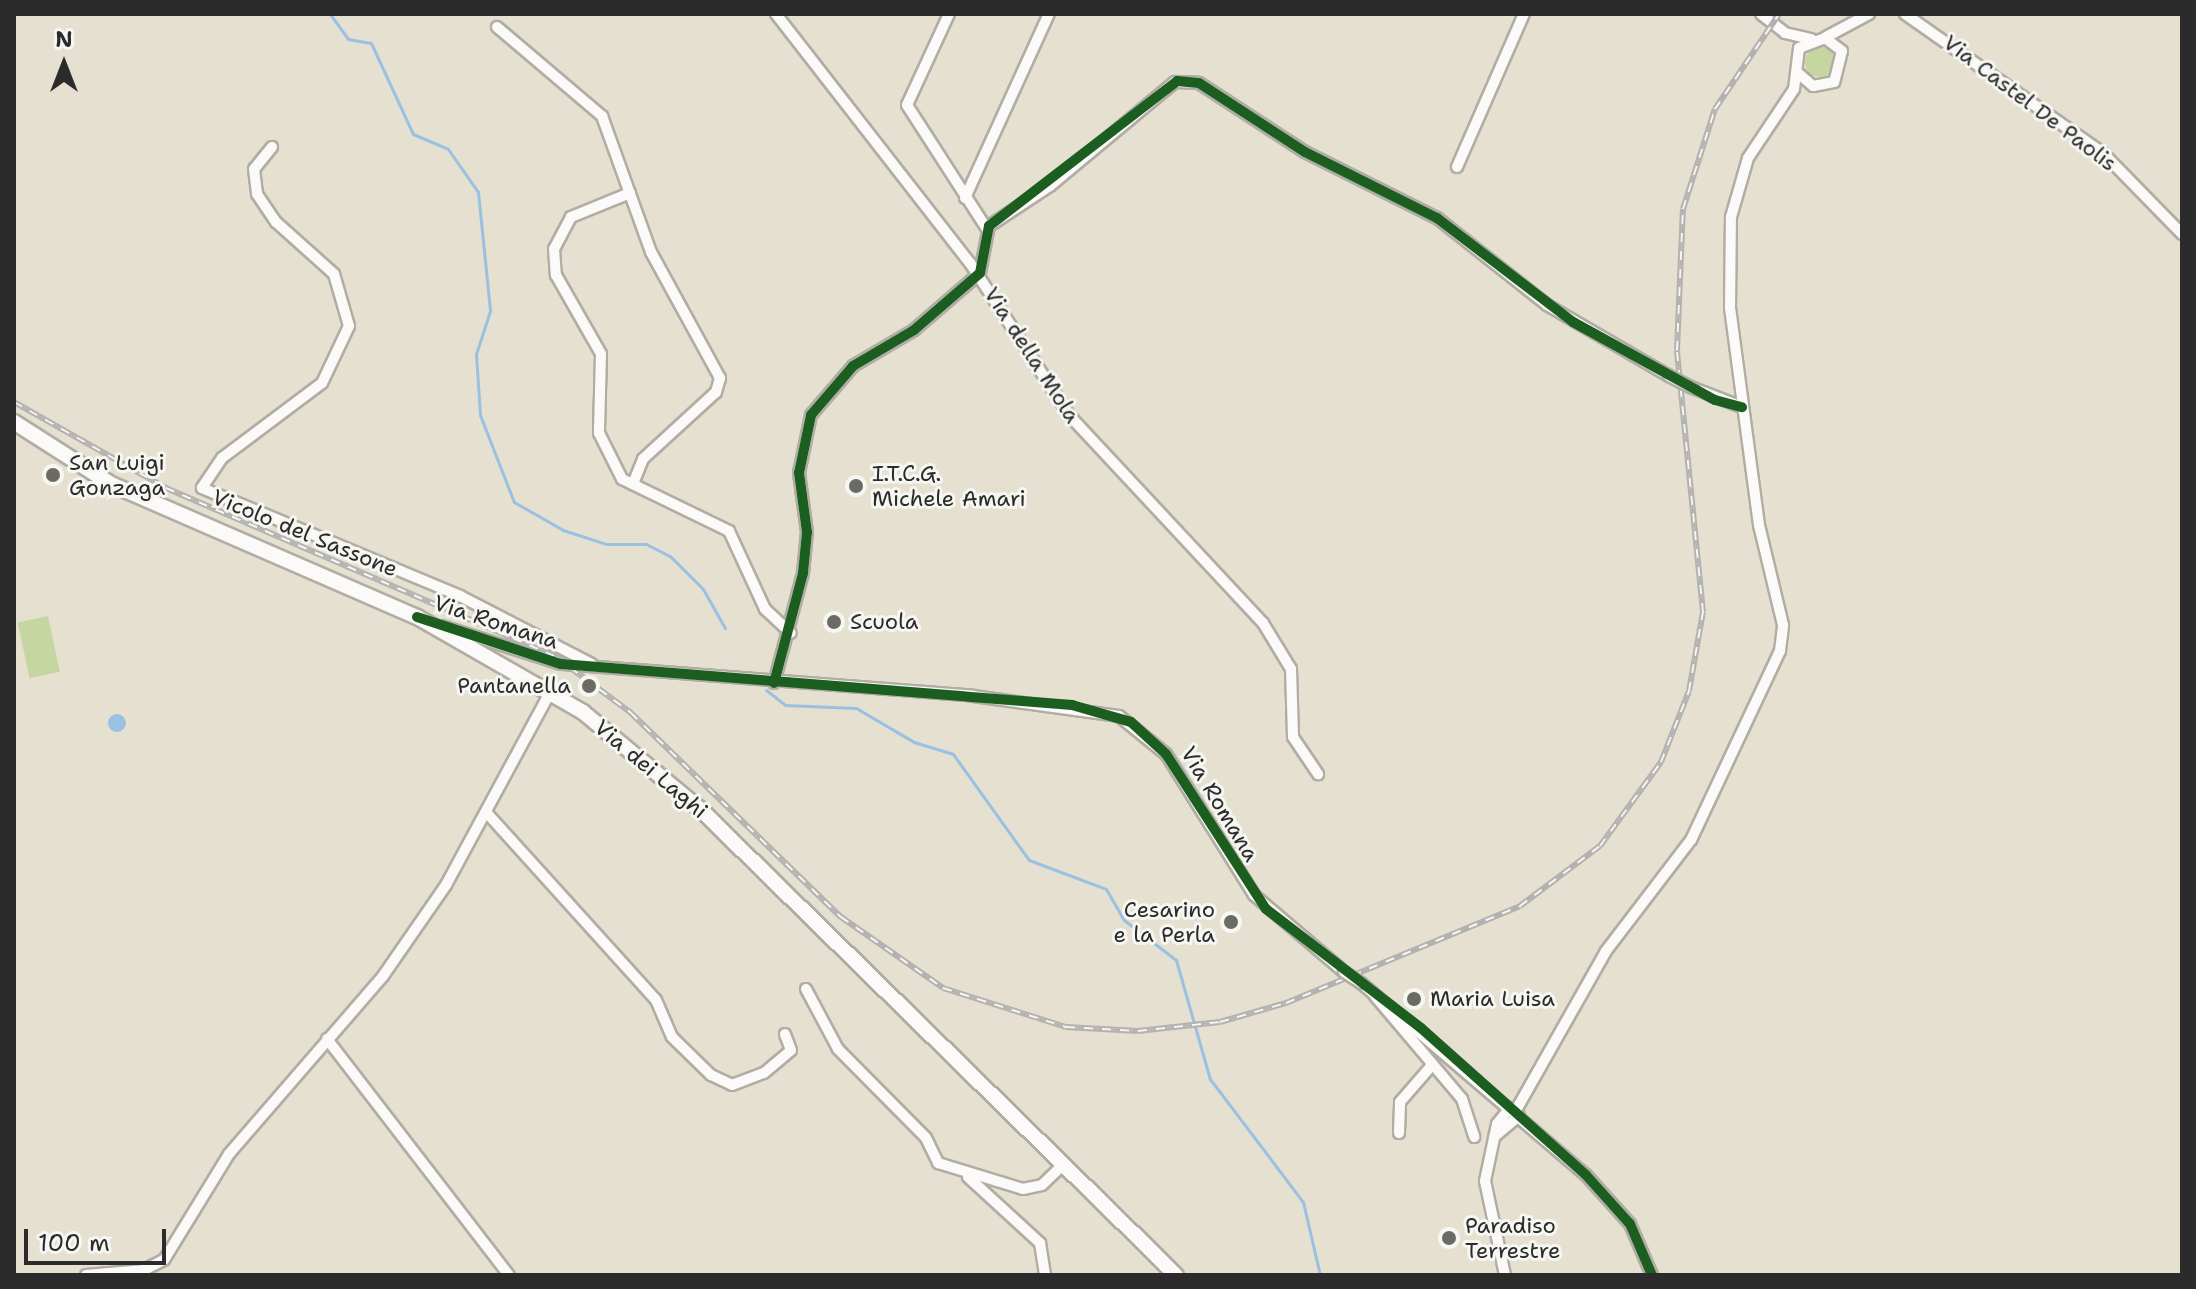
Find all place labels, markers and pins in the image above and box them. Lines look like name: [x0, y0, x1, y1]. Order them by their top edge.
place label: San Luigi Gonzaga: [69, 449, 165, 500]
place label: I.T.C.G. Michele Amari: [872, 460, 1026, 512]
marker: San Luigi Gonzaga: [44, 466, 62, 484]
marker: I.T.C.G. Michele Amari: [847, 477, 865, 495]
place label: Scuola: [850, 609, 918, 635]
marker: Scuola: [825, 613, 843, 631]
place label: Pantanella: [457, 673, 571, 699]
marker: Pantanella: [578, 675, 600, 697]
place label: Cesarino e la Perla: [1113, 896, 1215, 948]
marker: Cesarino e la Perla: [1222, 913, 1240, 931]
place label: Maria Luisa: [1430, 986, 1555, 1012]
marker: Maria Luisa: [1405, 990, 1423, 1008]
place label: Paradiso Terrestre: [1465, 1212, 1560, 1264]
marker: Paradiso Terrestre: [1440, 1229, 1458, 1247]

